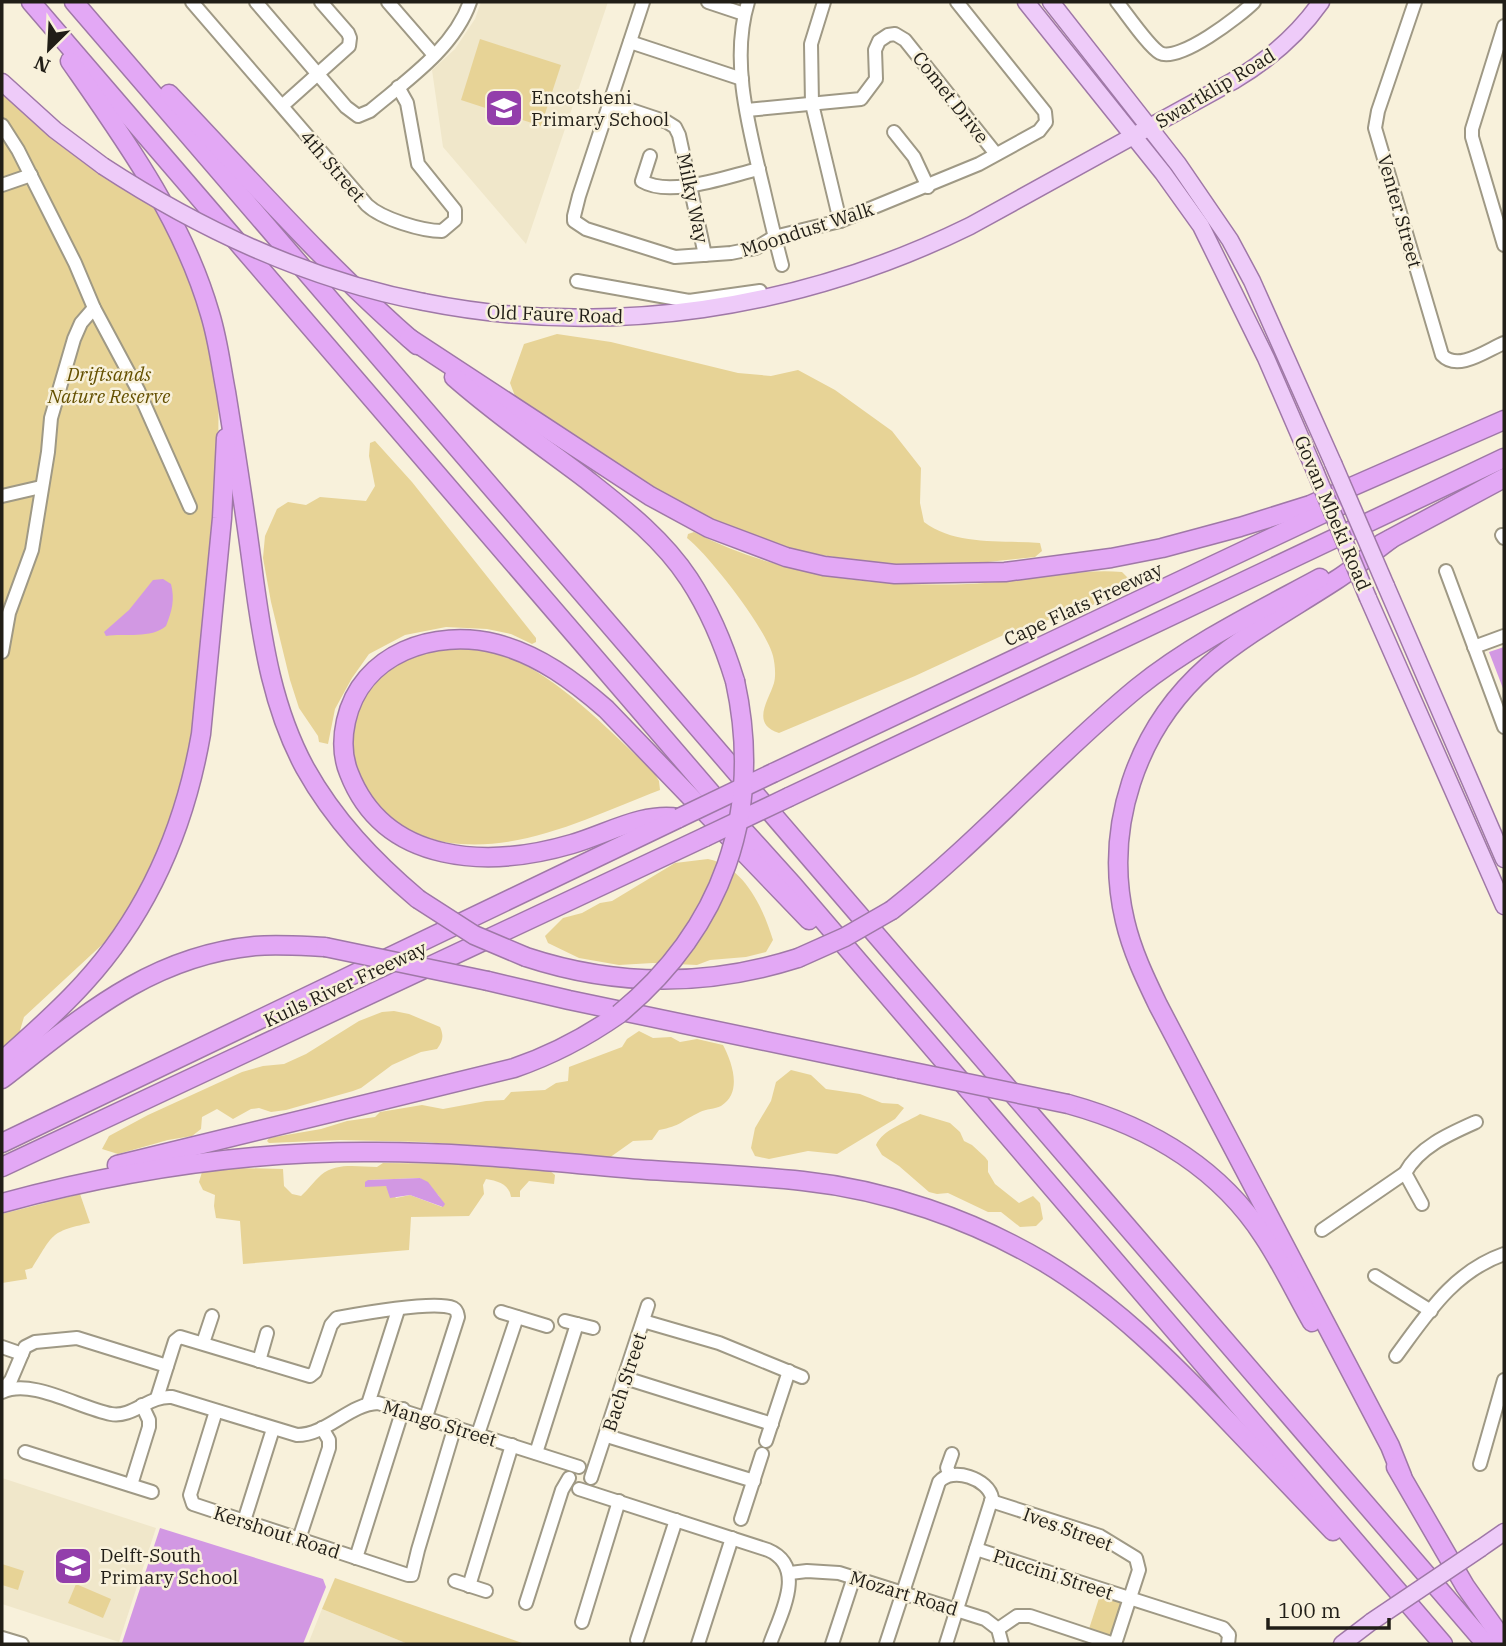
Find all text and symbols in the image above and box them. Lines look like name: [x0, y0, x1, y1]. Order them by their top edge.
north arrow: [14, 14, 84, 84]
street label: Swartklip Road: [1151, 43, 1279, 133]
street label: Comet Drive: [908, 46, 994, 148]
text: N: [30, 51, 54, 79]
place label: Encotsheni Primary School: [531, 85, 670, 131]
school or university icon: Encotsheni Primary School: [483, 87, 525, 129]
street label: 4th Street: [295, 125, 371, 207]
street label: Milky Way: [672, 151, 714, 246]
street label: Venter Street: [1372, 151, 1428, 271]
street label: Moondust Walk: [738, 196, 876, 262]
street label: Old Faure Road: [486, 300, 624, 328]
park label: Driftsands Nature Reserve: [47, 362, 171, 408]
street label: Govan Mbeki Road: [1289, 432, 1377, 594]
street label: Cape Flats Freeway: [1000, 556, 1167, 651]
street label: Kuils River Freeway: [260, 935, 431, 1032]
street label: Bach Street: [597, 1329, 651, 1434]
street label: Mango Street: [380, 1394, 500, 1452]
street label: Kershout Road: [211, 1500, 343, 1564]
street label: Ives Street: [1020, 1502, 1116, 1556]
place label: Delft-South Primary School: [100, 1543, 239, 1589]
street label: Puccini Street: [990, 1543, 1116, 1605]
school or university icon: Delft-South Primary School: [52, 1545, 94, 1587]
street label: Mozart Road: [847, 1565, 961, 1621]
scale bar: [1268, 1586, 1389, 1630]
text: 100 m: [1278, 1596, 1341, 1624]

